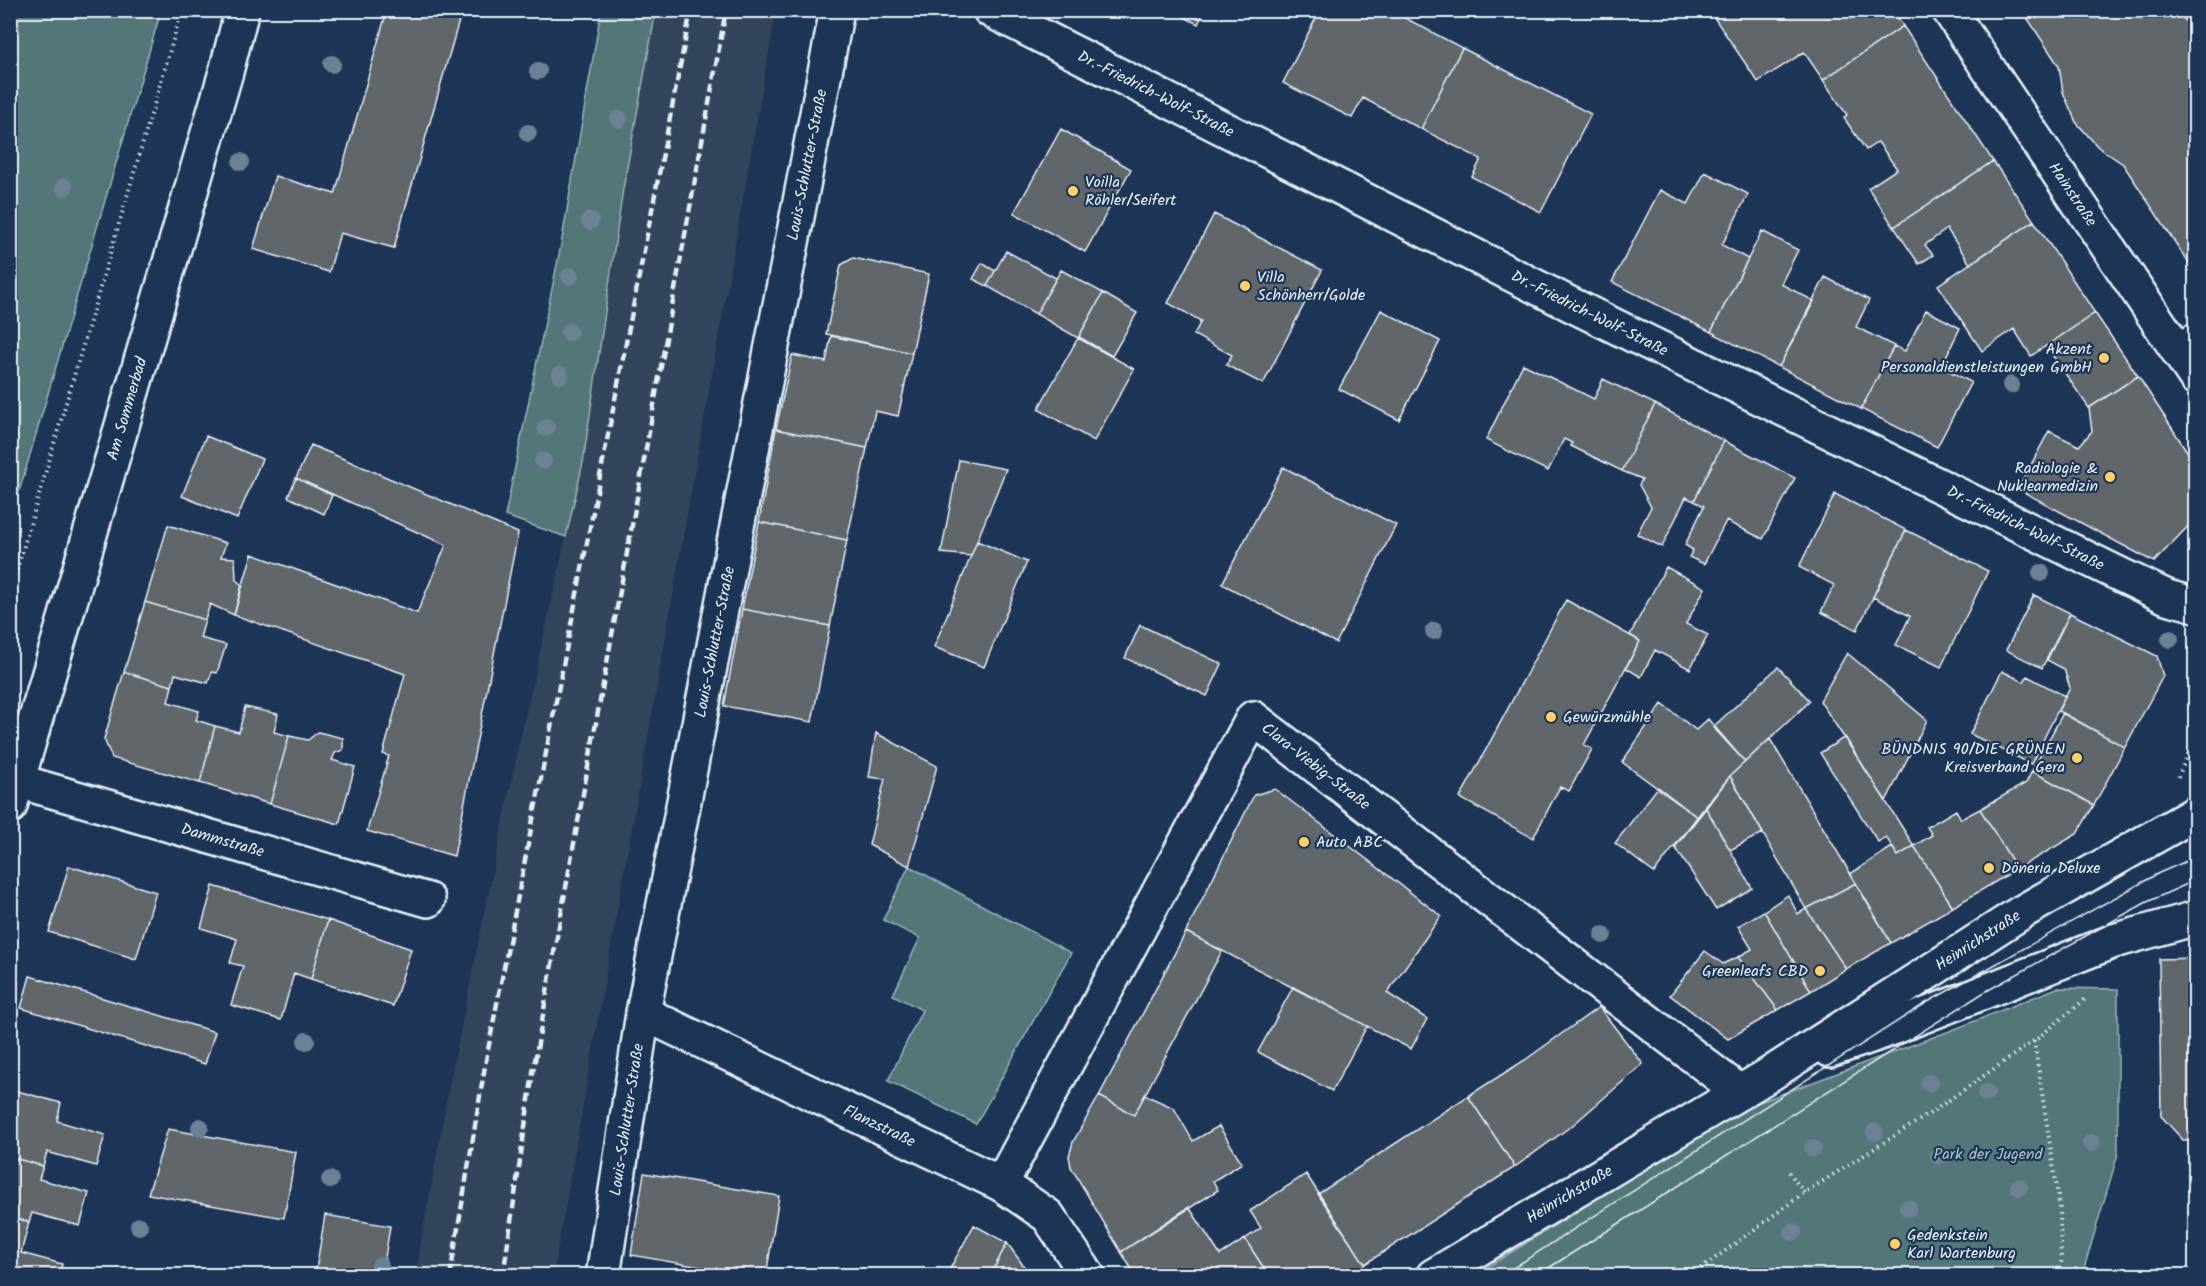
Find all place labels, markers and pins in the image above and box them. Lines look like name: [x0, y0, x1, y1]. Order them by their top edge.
place label: Voilla Röhler/Seifert: [1085, 170, 1177, 213]
marker: Voilla Röhler/Seifert: [1066, 184, 1080, 198]
place label: Villa Schönherr/Golde: [1257, 265, 1365, 308]
marker: Villa Schönherr/Golde: [1238, 279, 1252, 293]
place label: Akzent Personaldienstleistungen GmbH: [1881, 337, 2093, 380]
marker: Akzent Personaldienstleistungen GmbH: [2097, 351, 2111, 365]
place label: Radiologie & Nuklearmedizin: [1997, 456, 2098, 499]
marker: Radiologie & Nuklearmedizin: [2103, 470, 2117, 484]
place label: Gewürzmühle: [1563, 705, 1651, 730]
marker: Gewürzmühle: [1544, 710, 1558, 724]
place label: BÜNDNIS 90/DIE GRÜNEN Kreisverband Gera: [1881, 737, 2065, 780]
marker: BÜNDNIS 90/DIE GRÜNEN Kreisverband Gera: [2070, 751, 2084, 765]
place label: Auto ABC: [1316, 830, 1383, 855]
marker: Auto ABC: [1297, 835, 1311, 849]
place label: Döneria Deluxe: [2001, 856, 2100, 881]
marker: Döneria Deluxe: [1982, 861, 1996, 875]
place label: Greenleafs CBD: [1702, 959, 1808, 984]
marker: Greenleafs CBD: [1813, 964, 1827, 978]
place label: Gedenkstein Karl Wartenburg: [1907, 1223, 2016, 1266]
marker: Gedenkstein Karl Wartenburg: [1888, 1237, 1902, 1251]

